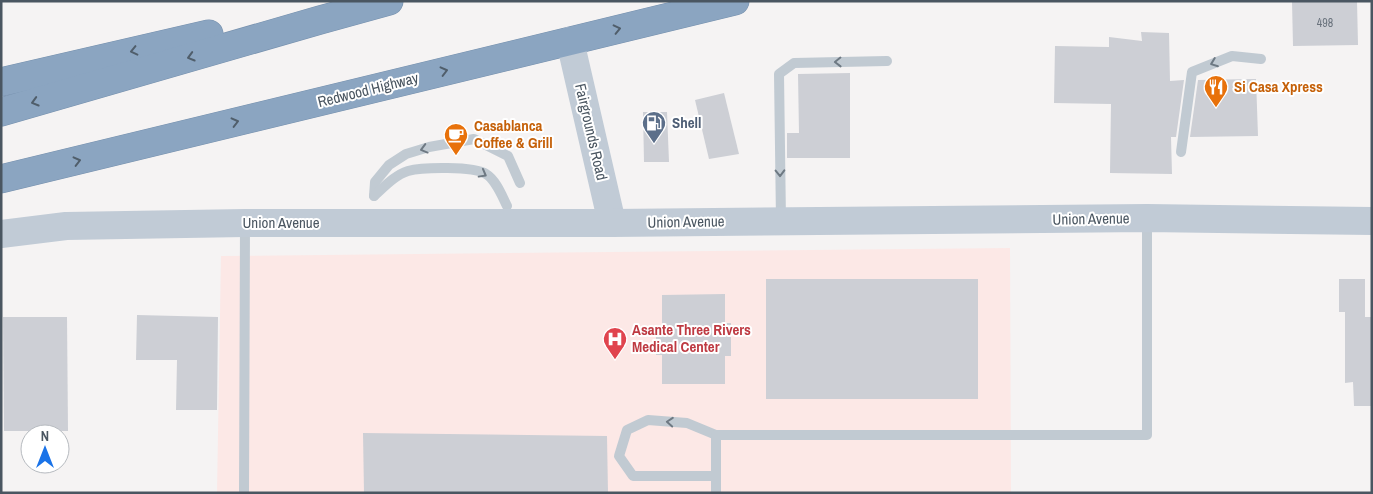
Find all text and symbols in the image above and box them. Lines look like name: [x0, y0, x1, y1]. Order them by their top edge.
house number: 498: [1317, 15, 1333, 31]
one-way arrow: [613, 24, 622, 35]
one-way arrow: [129, 45, 138, 56]
one-way arrow: [187, 51, 195, 61]
one-way arrow: [834, 57, 842, 67]
one-way arrow: [1210, 57, 1219, 67]
street label: Redwood Highway: [315, 67, 421, 112]
one-way arrow: [439, 67, 447, 77]
restaurant icon: Si Casa Xpress: [1203, 74, 1229, 108]
place label: Si Casa Xpress: [1234, 76, 1323, 97]
street label: Fairgrounds Road: [570, 82, 613, 182]
one-way arrow: [30, 96, 39, 107]
fuel station icon: Shell: [641, 110, 667, 144]
place label: Shell: [672, 112, 701, 133]
place label: Casablanca Coffee & Grill: [474, 115, 553, 153]
one-way arrow: [230, 117, 239, 128]
cafe icon: Casablanca Coffee & Grill: [443, 122, 469, 156]
one-way arrow: [420, 143, 429, 154]
one-way arrow: [72, 156, 81, 167]
one-way arrow: [477, 168, 486, 178]
one-way arrow: [775, 170, 785, 178]
street label: Union Avenue: [1052, 207, 1130, 230]
street label: Union Avenue: [647, 210, 725, 233]
street label: Union Avenue: [242, 212, 320, 233]
place label: Asante Three Rivers Medical Center: [632, 319, 751, 357]
hospital icon: Asante Three Rivers Medical Center: [602, 326, 628, 360]
one-way arrow: [665, 416, 673, 427]
north arrow: [20, 424, 70, 474]
text: N: [41, 427, 49, 445]

